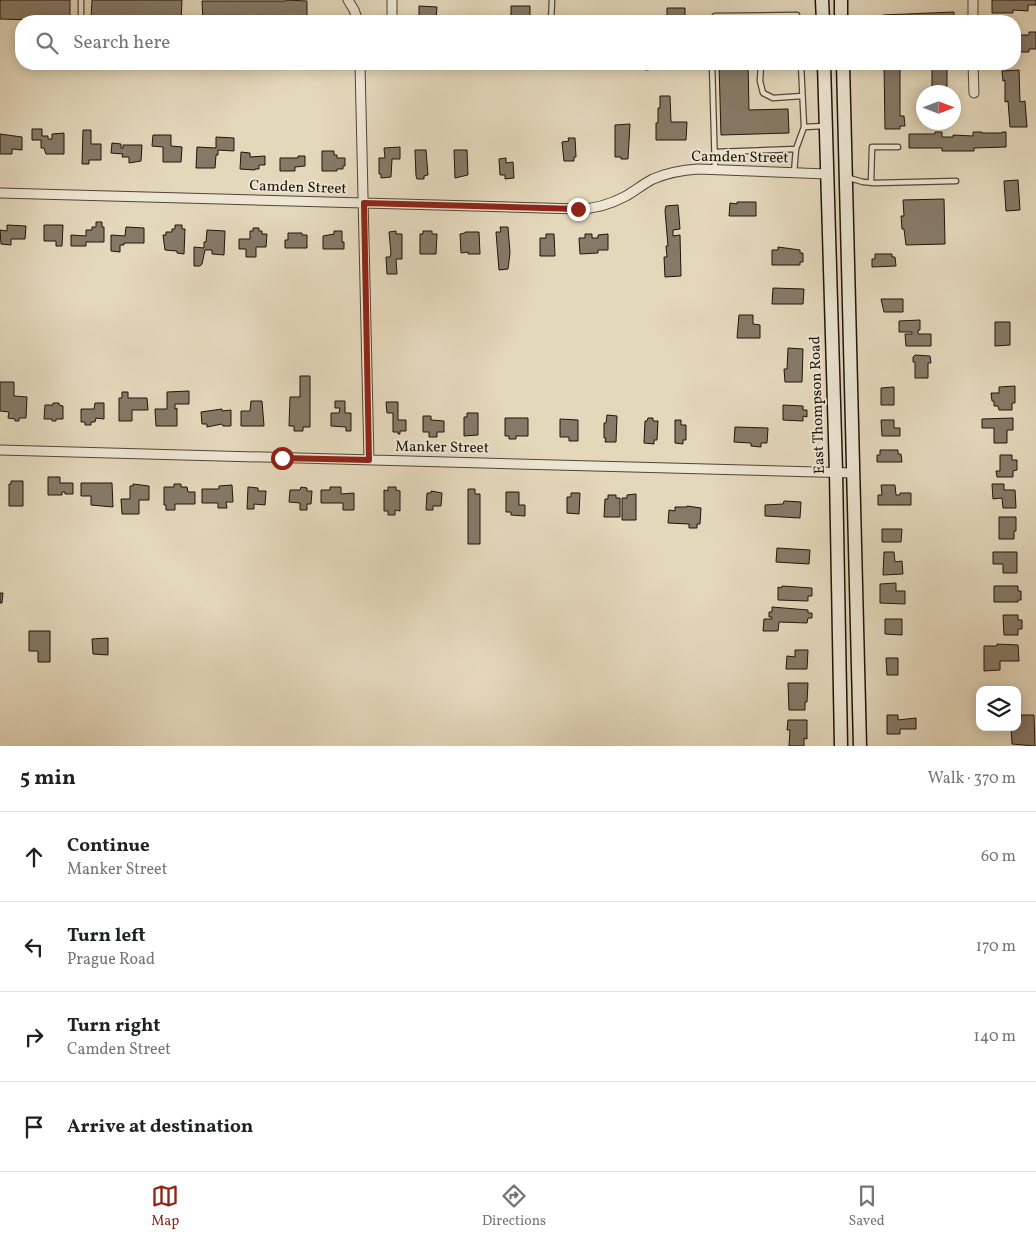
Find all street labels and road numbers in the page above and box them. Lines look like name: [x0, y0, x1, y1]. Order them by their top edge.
street label: Camden Street: [691, 147, 789, 169]
street label: Camden Street: [249, 176, 347, 200]
street label: East Thompson Road: [805, 336, 831, 474]
street label: Manker Street: [395, 437, 489, 459]

